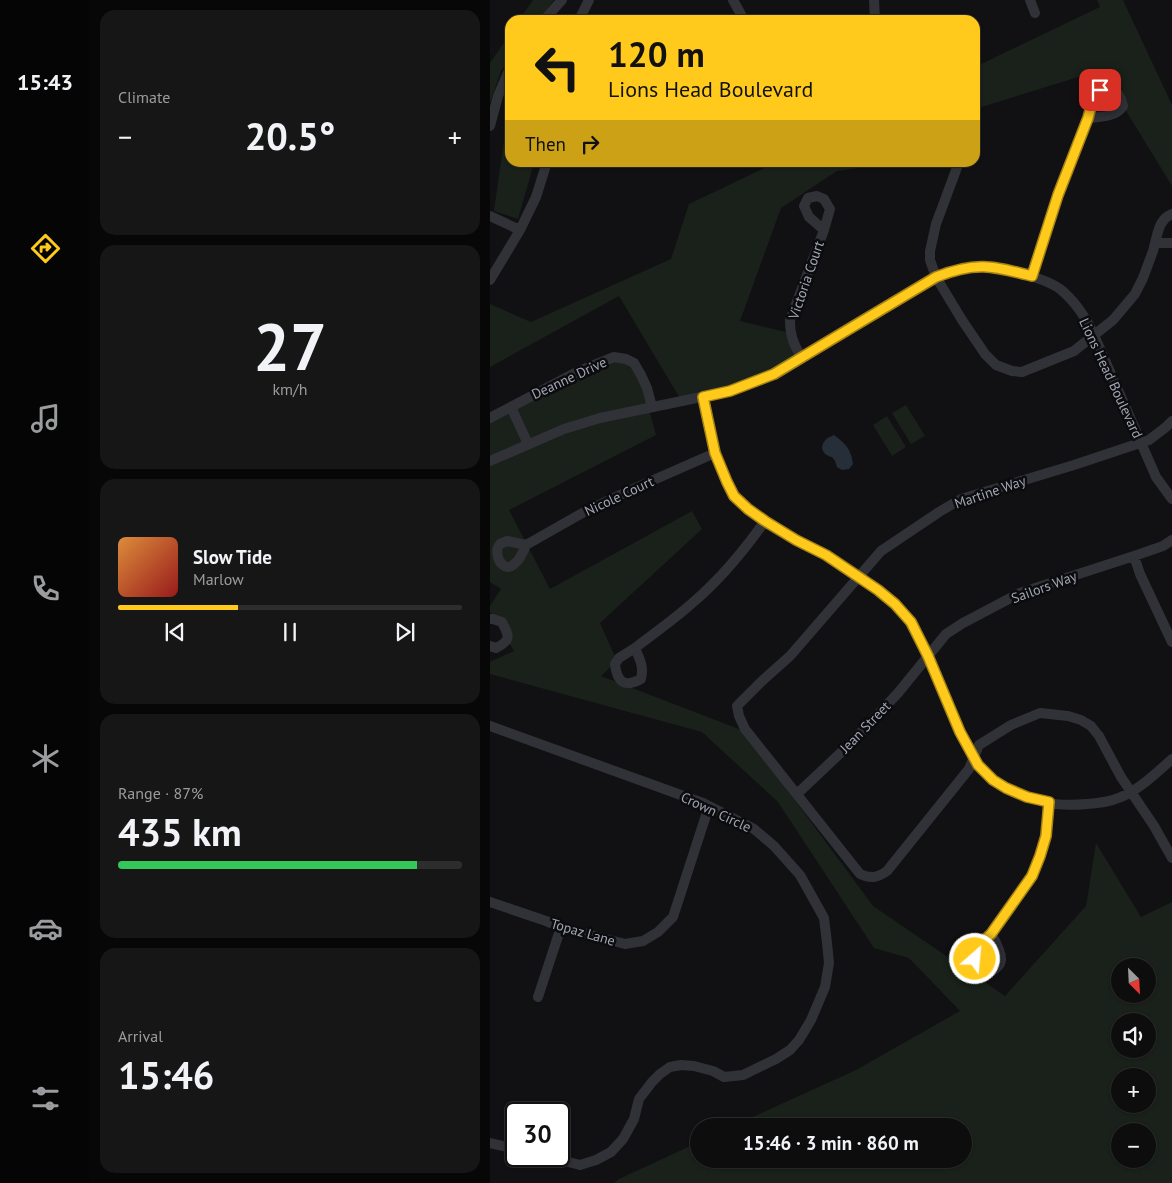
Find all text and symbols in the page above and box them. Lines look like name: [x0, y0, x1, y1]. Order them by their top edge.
text: 120 m: [608, 31, 705, 77]
icon: left: [525, 35, 590, 100]
text: 15:43: [17, 68, 73, 96]
pin: [1079, 69, 1121, 111]
text: Lions Head Boulevard: [608, 75, 813, 103]
icon: arrive: [1086, 76, 1114, 104]
text: Climate: [118, 87, 170, 107]
text: 20.5°: [245, 111, 335, 160]
text: −: [118, 118, 132, 155]
text: +: [448, 118, 462, 155]
icon: right: [576, 130, 604, 158]
text: Then: [525, 132, 566, 156]
icon: directions: [28, 231, 63, 266]
street label: Victoria Court: [784, 238, 828, 323]
text: 27: [253, 304, 327, 388]
street label: Lions Head Boulevard: [1075, 315, 1147, 441]
street label: Deanne Drive: [529, 353, 609, 403]
text: km/h: [272, 379, 308, 399]
icon: music: [28, 401, 63, 436]
street label: Martine Way: [952, 471, 1029, 513]
street label: Nicole Court: [582, 472, 657, 520]
text: Slow Tide: [193, 545, 272, 569]
street label: Sailors Way: [1009, 567, 1080, 607]
text: Marlow: [193, 569, 244, 589]
icon: phone: [28, 571, 63, 606]
icon: previous: [161, 618, 189, 646]
icon: pause: [276, 618, 304, 646]
icon: next: [391, 618, 419, 646]
street label: Jean Street: [835, 697, 894, 757]
icon: climate: [28, 741, 63, 776]
text: Range · 87%: [118, 783, 203, 803]
street label: Crown Circle: [678, 788, 754, 836]
text: 435 km: [118, 807, 242, 856]
icon: car: [28, 911, 63, 946]
street label: Topaz Lane: [549, 914, 617, 950]
position arrow: [948, 932, 1000, 984]
north arrow: [1111, 958, 1156, 1002]
map controls: [1111, 958, 1156, 1168]
button: sound: [1111, 1013, 1156, 1058]
text: Arrival: [118, 1026, 163, 1046]
text: 15:46: [118, 1050, 214, 1099]
button: +: [1111, 1068, 1156, 1113]
icon: filters: [28, 1081, 63, 1116]
speed limit sign: 30: [505, 1102, 570, 1167]
button: −: [1111, 1123, 1156, 1168]
text: 15:46 · 3 min · 860 m: [743, 1131, 919, 1155]

